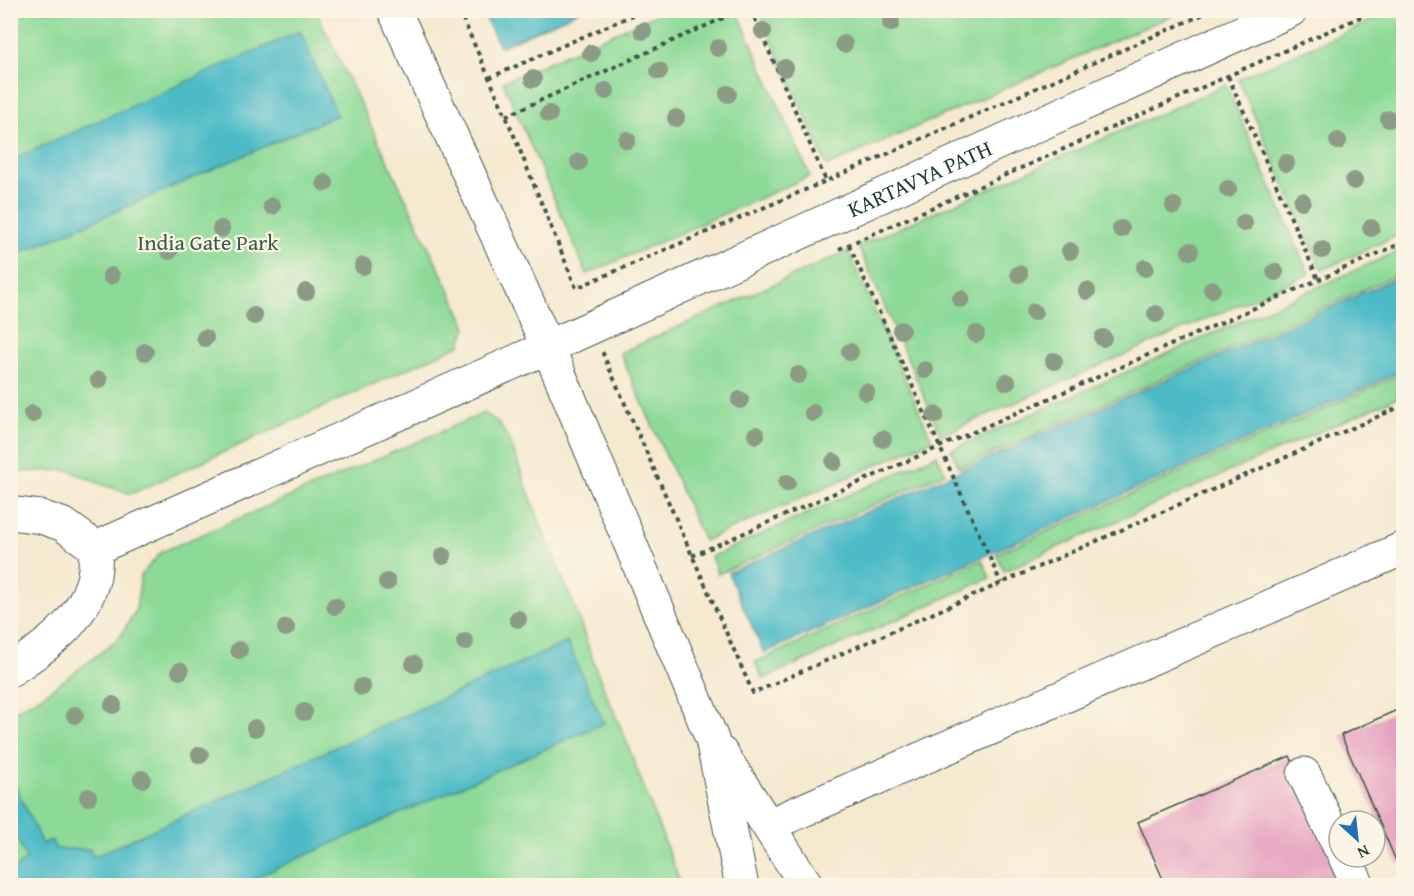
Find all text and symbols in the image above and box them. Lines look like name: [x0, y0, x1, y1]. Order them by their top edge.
street label: KARTAVYA PATH: [842, 132, 997, 225]
park label: India Gate Park: [137, 226, 279, 258]
north arrow: [1327, 809, 1387, 869]
text: N: [1353, 839, 1374, 866]

